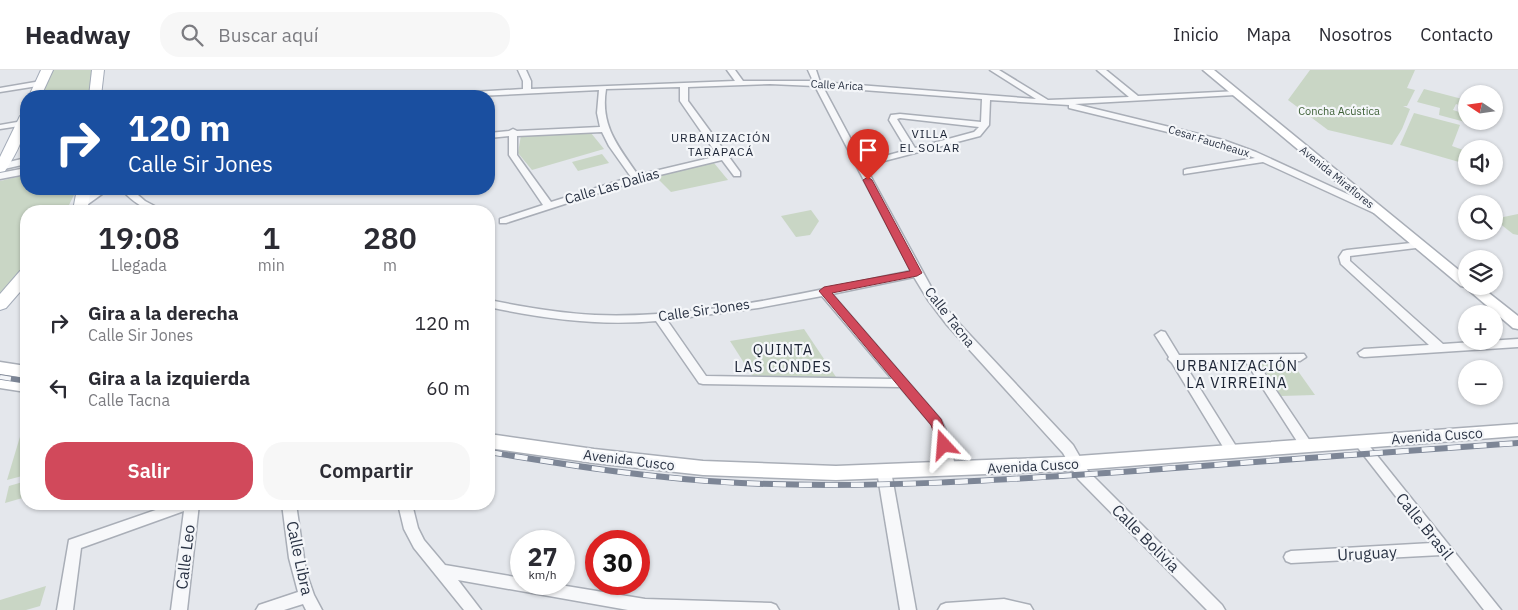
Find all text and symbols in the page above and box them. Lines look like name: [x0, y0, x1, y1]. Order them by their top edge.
search box: [160, 12, 510, 57]
text: Headway: [25, 19, 130, 51]
icon: search: [178, 21, 206, 49]
text: Buscar aquí: [218, 23, 319, 47]
text: Inicio: [1173, 23, 1219, 46]
text: Mapa: [1247, 23, 1291, 46]
text: Nosotros: [1319, 23, 1392, 46]
text: Contacto: [1420, 23, 1493, 46]
street label: Calle Arica: [810, 77, 864, 93]
north arrow: [1458, 85, 1502, 130]
map controls: [1458, 85, 1503, 405]
park label: Concha Acústica: [1298, 104, 1380, 118]
text: 120 m: [128, 105, 231, 151]
icon: right: [45, 110, 110, 175]
street label: Cesar Faucheaux: [1167, 122, 1252, 160]
district label: VILLA EL SOLAR: [900, 126, 960, 155]
pin: [847, 129, 889, 180]
district label: URBANIZACIÓN TARAPACÁ: [671, 130, 771, 159]
icon: arrive: [854, 136, 882, 164]
button: sound: [1458, 140, 1503, 185]
street label: Avenida Miraflores: [1297, 143, 1377, 211]
text: Calle Sir Jones: [128, 149, 273, 178]
street label: Calle Las Dalias: [563, 164, 662, 208]
button: search: [1458, 195, 1503, 240]
text: 19:08: [98, 218, 180, 257]
text: 1: [262, 218, 280, 257]
text: 280: [363, 218, 417, 257]
button: layers: [1458, 250, 1503, 295]
text: Llegada: [111, 255, 167, 275]
text: min: [258, 255, 285, 275]
text: m: [383, 255, 397, 275]
street label: Calle Tacna: [921, 283, 979, 351]
street label: Calle Sir Jones: [657, 295, 751, 325]
text: Gira a la derecha: [88, 301, 239, 325]
button: +: [1458, 305, 1503, 350]
icon: right: [45, 309, 73, 337]
text: 120 m: [415, 311, 470, 335]
text: Calle Sir Jones: [88, 325, 193, 345]
district label: QUINTA LAS CONDES: [734, 340, 832, 376]
district label: URBANIZACIÓN LA VIRREINA: [1176, 356, 1298, 392]
button: −: [1458, 360, 1503, 405]
text: Gira a la izquierda: [88, 366, 250, 390]
icon: left: [45, 374, 73, 402]
text: 60 m: [426, 376, 470, 400]
text: Calle Tacna: [88, 390, 170, 410]
position arrow: [917, 418, 969, 470]
street label: Avenida Cusco: [1391, 424, 1484, 448]
button: Salir: [45, 442, 253, 500]
button: Compartir: [263, 442, 470, 500]
street label: Avenida Cusco: [582, 445, 676, 475]
street label: Avenida Cusco: [987, 455, 1079, 477]
street label: Calle Brasil: [1392, 488, 1458, 564]
street label: Calle Bolivia: [1108, 500, 1184, 576]
street label: Calle Libra: [282, 519, 318, 597]
street label: Calle Leo: [171, 523, 199, 591]
speed limit sign: 30: [585, 530, 650, 595]
text: 27: [527, 540, 558, 573]
street label: Uruguay: [1337, 541, 1397, 565]
text: km/h: [528, 567, 557, 582]

